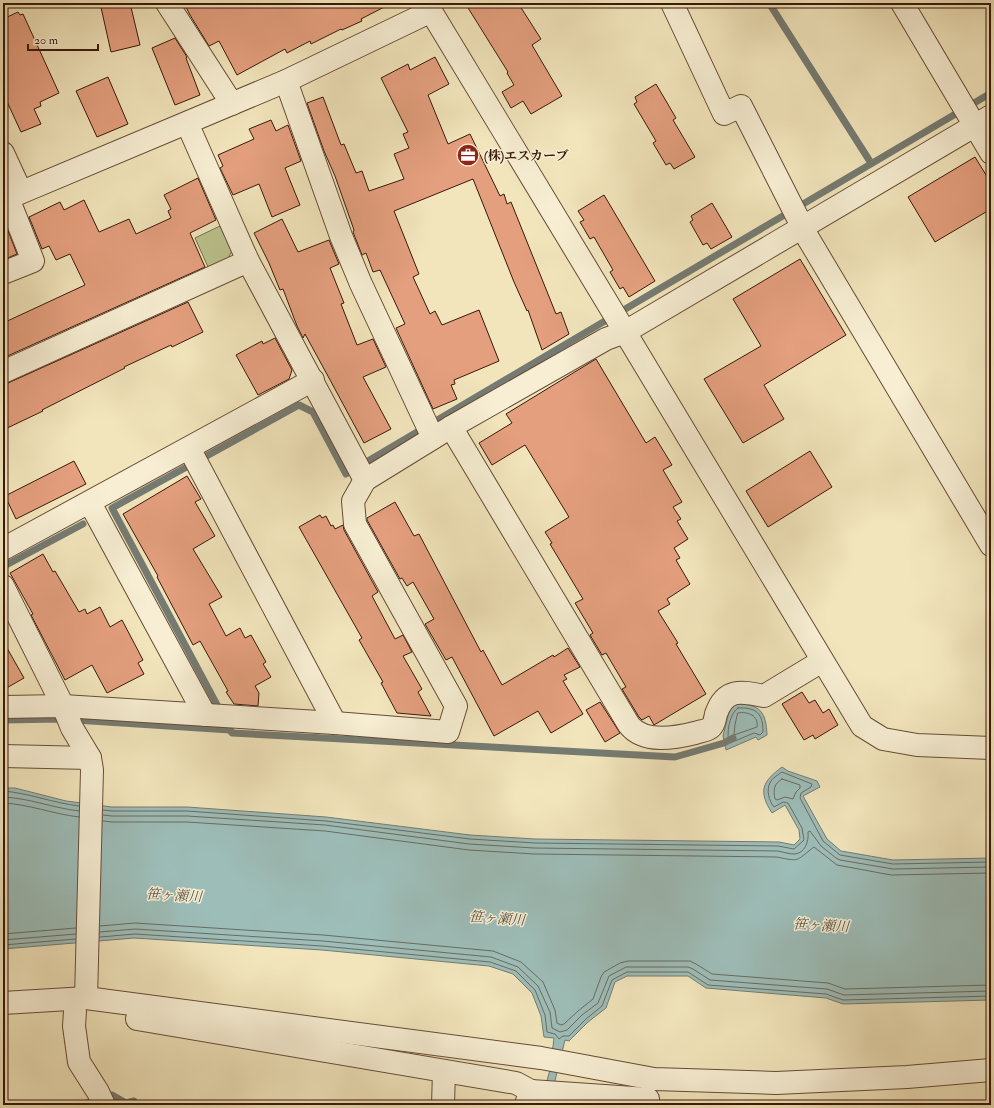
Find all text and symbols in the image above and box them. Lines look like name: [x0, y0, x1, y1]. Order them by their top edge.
scale bar: [28, 26, 98, 52]
text: 20 m: [34, 33, 59, 48]
office icon: (株)エスカーブ: [455, 142, 481, 168]
place label: (株)エスカーブ: [484, 148, 568, 164]
water label: 笹ヶ瀬川: [146, 886, 204, 906]
water label: 笹ヶ瀬川: [468, 908, 527, 929]
water label: 笹ヶ瀬川: [793, 916, 851, 936]

